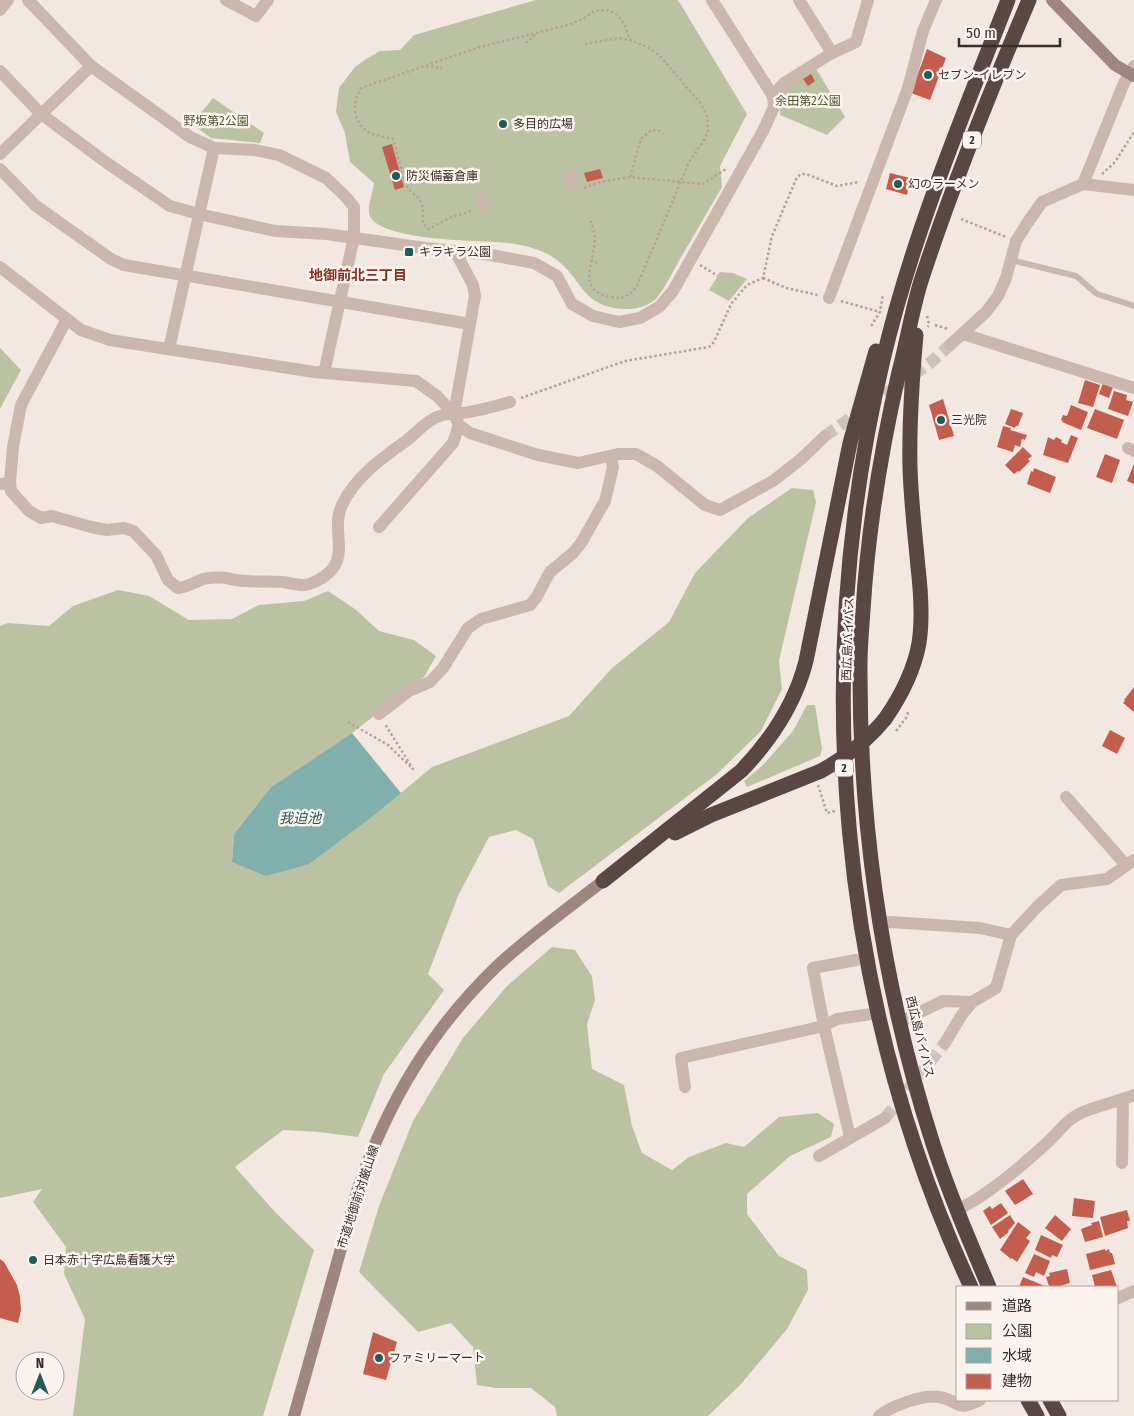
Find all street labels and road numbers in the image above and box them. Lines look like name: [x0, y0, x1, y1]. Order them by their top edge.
road number: 2: [963, 132, 981, 148]
street label: 西広島バイパス: [840, 597, 856, 681]
road number: 2: [835, 760, 853, 776]
street label: 西広島バイパス: [903, 995, 937, 1079]
street label: 市道地御前対厳山線: [335, 1143, 381, 1251]

